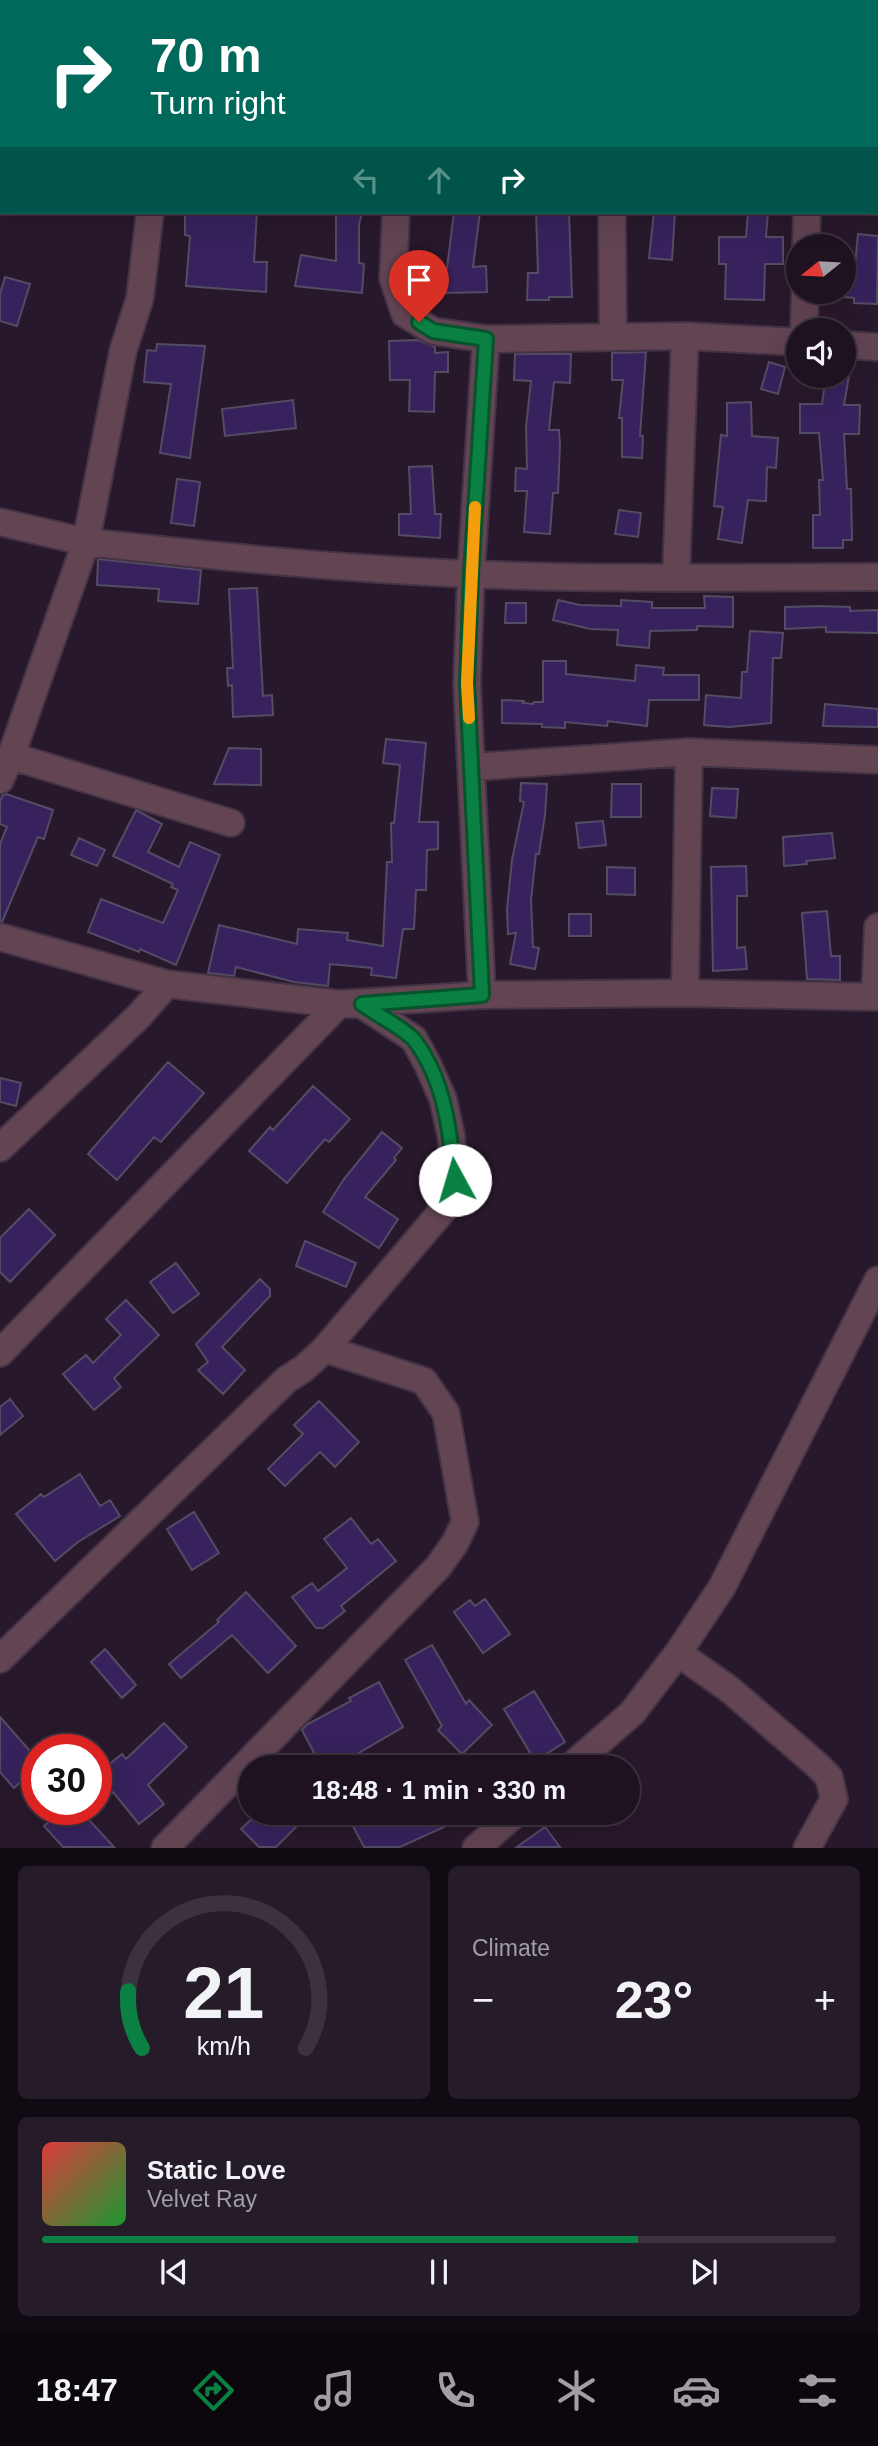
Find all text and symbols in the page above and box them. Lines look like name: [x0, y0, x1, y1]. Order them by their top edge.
icon: right: [35, 28, 126, 119]
text: 70 m: [150, 28, 262, 82]
text: Turn right: [150, 85, 286, 121]
icon: left: [347, 161, 385, 199]
icon: ahead: [420, 161, 458, 199]
icon: right: [493, 161, 531, 199]
north arrow: [786, 234, 856, 304]
map controls: [786, 234, 856, 388]
pin: [389, 250, 449, 322]
icon: arrive: [400, 261, 438, 299]
button: sound: [786, 318, 856, 388]
position arrow: [418, 1143, 492, 1217]
speed limit sign: 30: [21, 1734, 112, 1825]
text: 18:48 · 1 min · 330 m: [312, 1775, 566, 1805]
text: Climate: [472, 1935, 550, 1961]
text: 21: [184, 1953, 264, 2034]
text: 23°: [615, 1971, 693, 2029]
text: −: [472, 1979, 494, 2021]
text: +: [814, 1979, 836, 2021]
text: km/h: [197, 2032, 251, 2060]
text: Static Love: [147, 2155, 286, 2185]
text: Velvet Ray: [147, 2186, 257, 2212]
icon: previous: [155, 2253, 193, 2291]
icon: pause: [420, 2253, 458, 2291]
icon: next: [685, 2253, 723, 2291]
icon: directions: [189, 2366, 238, 2415]
icon: music: [310, 2366, 359, 2415]
icon: phone: [431, 2366, 480, 2415]
icon: climate: [552, 2366, 601, 2415]
icon: car: [672, 2366, 721, 2415]
icon: filters: [793, 2366, 842, 2415]
text: 18:47: [36, 2372, 118, 2408]

